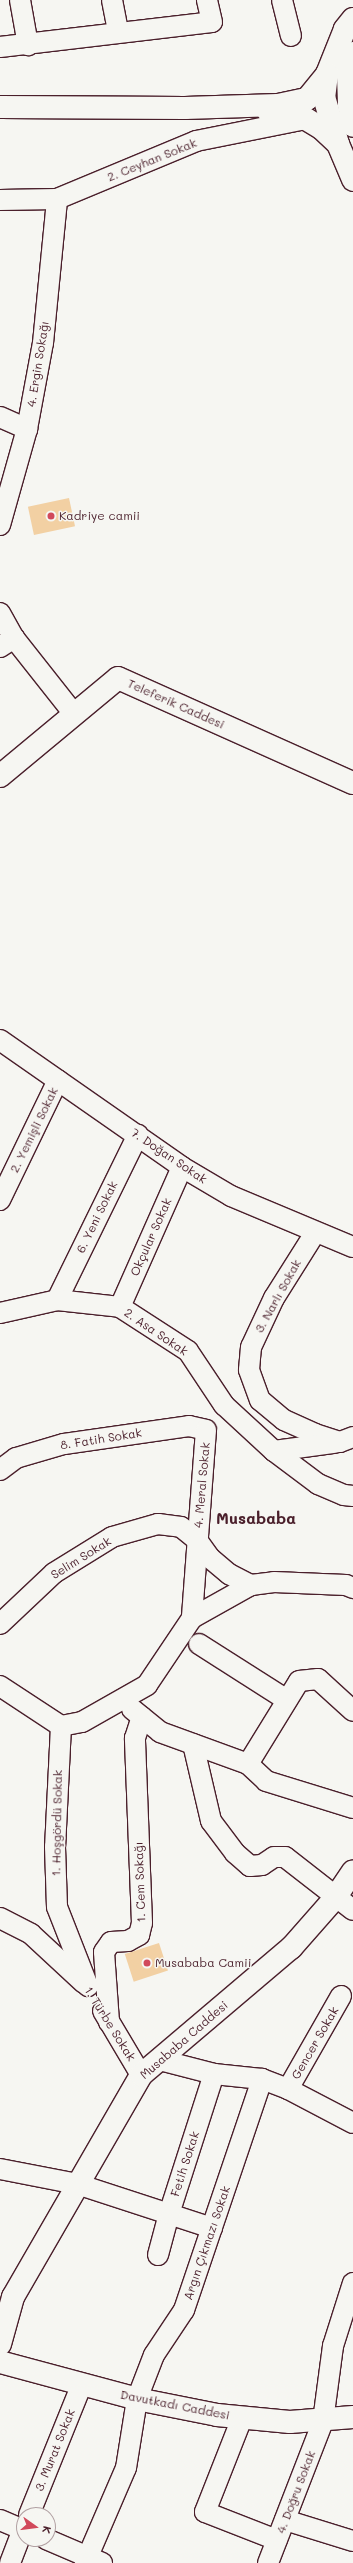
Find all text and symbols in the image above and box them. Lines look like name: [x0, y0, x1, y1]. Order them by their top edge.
street label: 2. Ceyhan Sokak: [105, 136, 199, 184]
street label: 4. Ergin Sokağı: [24, 320, 52, 408]
place label: Kadriye camii: [59, 509, 140, 523]
marker: Kadriye camii: [46, 511, 56, 521]
street label: Teleferik Caddesi: [125, 676, 227, 732]
street label: 2. Yemişli Sokak: [7, 1085, 61, 1175]
street label: 7. Doğan Sokak: [128, 1125, 210, 1187]
street label: 6. Yeni Sokak: [73, 1179, 121, 1255]
street label: Okçular Sokak: [127, 1196, 175, 1278]
street label: 3. Narlı Sokak: [252, 1257, 304, 1335]
street label: 2. Asa Sokak: [121, 1305, 191, 1359]
street label: 8. Fatih Sokak: [59, 1425, 143, 1453]
street label: 4. Meral Sokak: [191, 1442, 213, 1528]
district label: Musababa: [216, 1508, 296, 1528]
street label: Selim Sokak: [48, 1534, 114, 1582]
street label: 1. Hoşgördü Sokak: [49, 1770, 65, 1876]
street label: 1. Cem Sokağı: [131, 1841, 149, 1923]
place label: Musababa Camii: [155, 1956, 251, 1970]
marker: Musababa Camii: [142, 1958, 152, 1968]
street label: 1. Türbe Sokak: [81, 1984, 139, 2064]
street label: Musababa Caddesi: [137, 1998, 231, 2082]
street label: Gencer Sokak: [288, 2004, 342, 2082]
street label: Fetih Sokak: [168, 2130, 202, 2198]
street label: Argın Çıkmazı Sokak: [181, 2184, 233, 2302]
street label: Davutkadı Caddesi: [119, 2387, 231, 2423]
street label: 3. Murat Sokak: [32, 2407, 78, 2493]
street label: 4. Doğru Sokak: [274, 2449, 318, 2535]
north arrow: [16, 2507, 56, 2547]
text: K: [39, 2524, 55, 2535]

